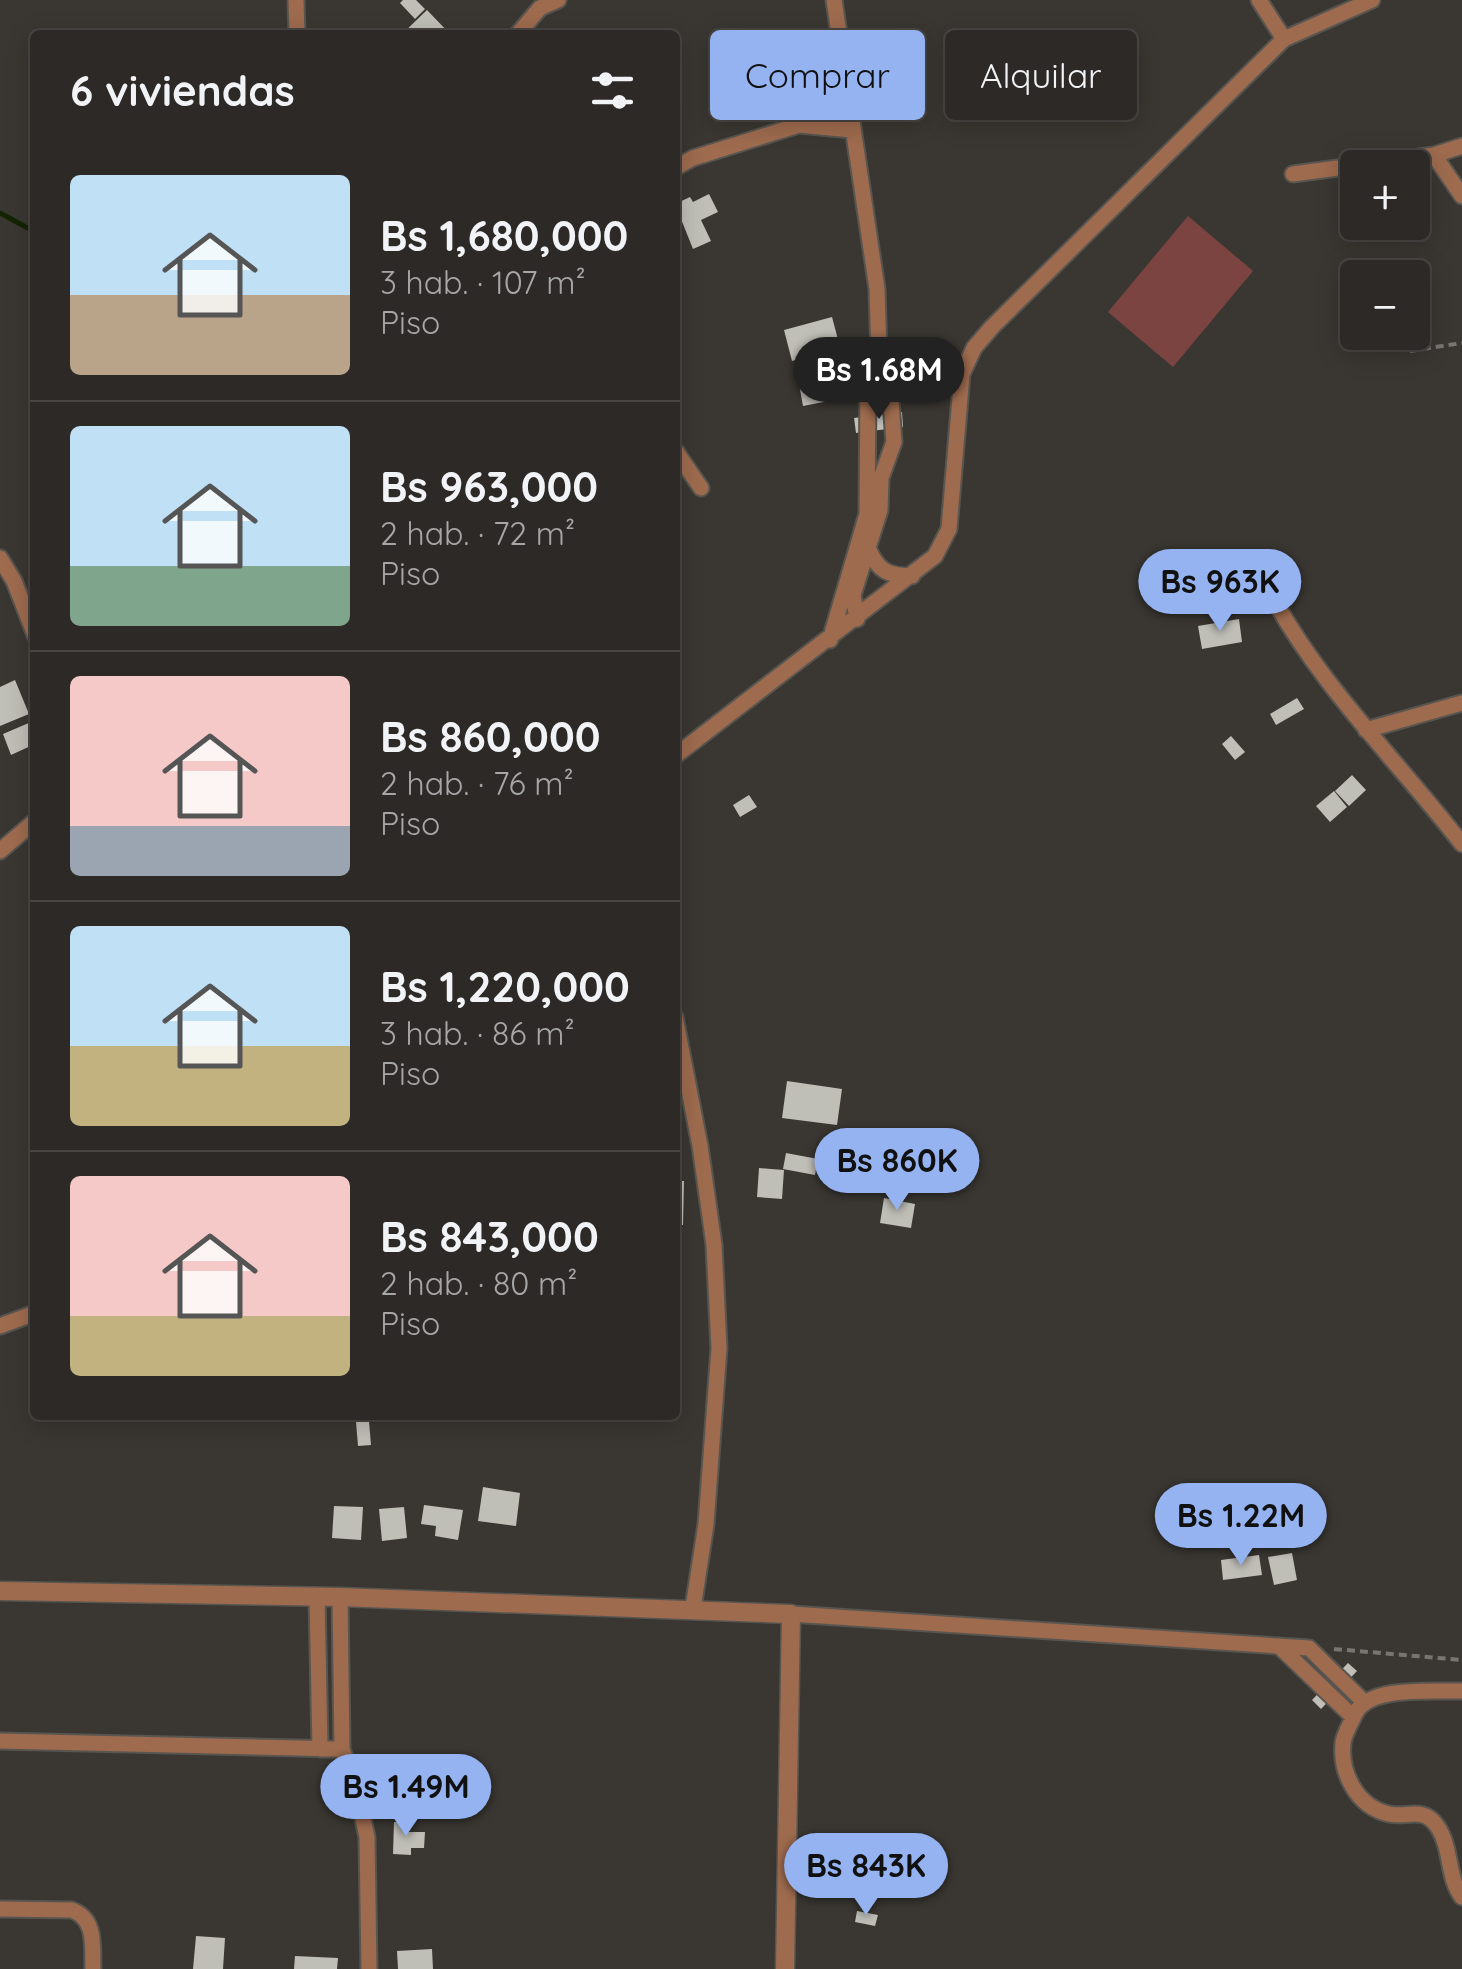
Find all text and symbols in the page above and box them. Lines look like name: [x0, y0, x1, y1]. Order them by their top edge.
chip: Comprar: [710, 30, 925, 120]
chip: Alquilar: [945, 30, 1137, 120]
icon: filters: [585, 63, 640, 118]
text: 6 viviendas: [70, 64, 295, 117]
map controls: [1340, 150, 1430, 350]
button: +: [1340, 150, 1430, 240]
text: Bs 1,680,000: [380, 209, 628, 262]
icon: home: [150, 215, 270, 335]
button: −: [1340, 260, 1430, 350]
text: 3 hab. · 107 m²: [380, 262, 586, 302]
text: Piso: [380, 302, 440, 342]
pin: Bs 1.68M: [776, 337, 982, 422]
text: Bs 1.68M: [815, 349, 943, 389]
text: Bs 963,000: [380, 460, 598, 513]
icon: home: [150, 466, 270, 586]
text: 2 hab. · 72 m²: [380, 513, 575, 553]
pin: Bs 963K: [1128, 549, 1312, 634]
text: Piso: [380, 553, 440, 593]
text: Bs 963K: [1160, 561, 1280, 601]
text: Bs 860,000: [380, 710, 600, 763]
icon: home: [150, 716, 270, 836]
text: 2 hab. · 76 m²: [380, 763, 574, 803]
text: Piso: [380, 803, 440, 843]
text: Bs 1,220,000: [380, 960, 630, 1013]
icon: home: [150, 966, 270, 1086]
text: 3 hab. · 86 m²: [380, 1013, 575, 1053]
text: Piso: [380, 1053, 440, 1093]
pin: Bs 860K: [805, 1128, 989, 1213]
text: Bs 860K: [836, 1140, 958, 1180]
text: Bs 843,000: [380, 1210, 599, 1263]
icon: home: [150, 1216, 270, 1336]
text: 2 hab. · 80 m²: [380, 1263, 577, 1303]
text: Piso: [380, 1303, 440, 1343]
pin: Bs 1.22M: [1138, 1483, 1344, 1568]
text: Bs 1.22M: [1177, 1495, 1305, 1535]
pin: Bs 1.49M: [303, 1754, 509, 1839]
text: Bs 1.49M: [342, 1766, 470, 1806]
pin: Bs 843K: [774, 1833, 958, 1918]
text: Bs 843K: [806, 1845, 926, 1885]

